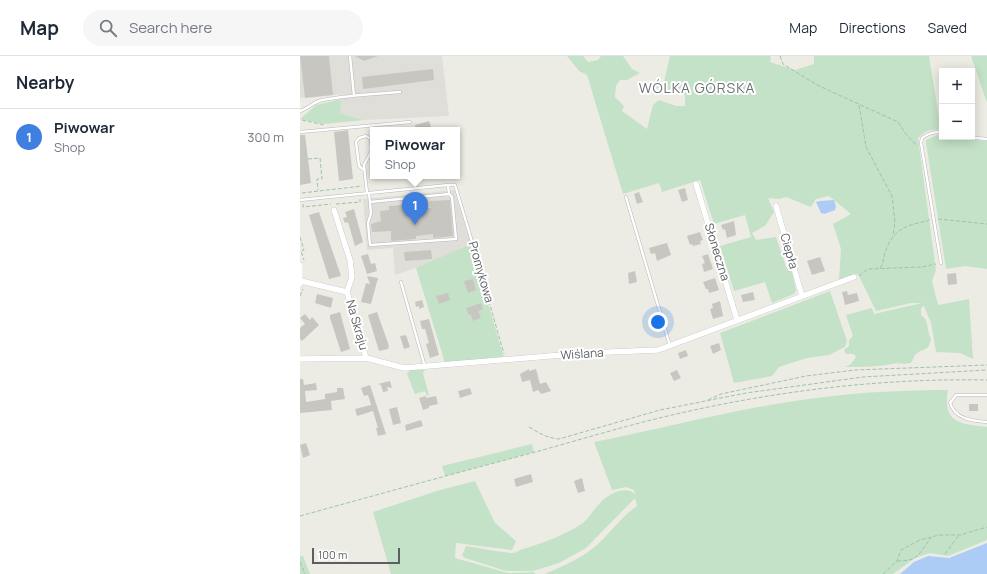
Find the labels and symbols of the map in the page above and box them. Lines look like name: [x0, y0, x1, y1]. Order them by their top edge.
district label: WÓLKA GÓRSKA: [639, 78, 755, 97]
pin: 1: [402, 192, 428, 225]
street label: Słoneczna: [701, 221, 734, 283]
street label: Ciepła: [776, 231, 803, 271]
street label: Promykowa: [465, 239, 498, 304]
street label: Na Skraju: [342, 298, 373, 352]
your location: [648, 312, 668, 332]
street label: Wiślana: [560, 344, 604, 363]
scale bar: [312, 546, 400, 565]

